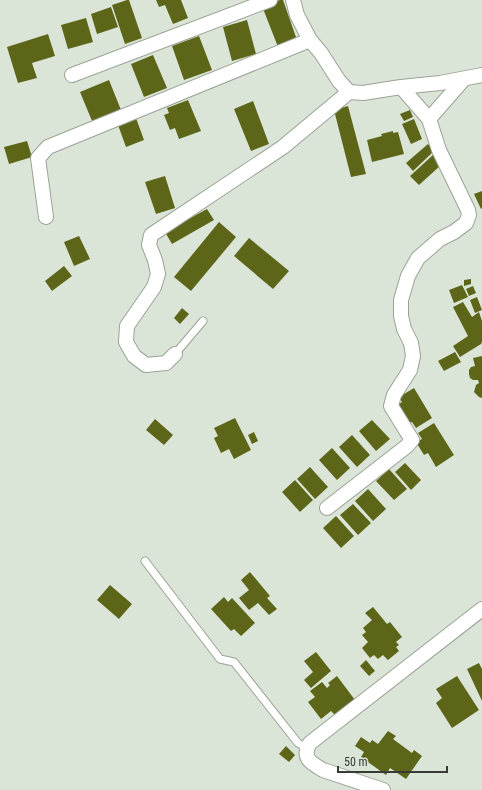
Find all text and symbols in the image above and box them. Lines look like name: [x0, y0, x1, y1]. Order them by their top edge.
scale bar: [338, 748, 447, 774]
text: 50 m: [344, 755, 368, 769]

